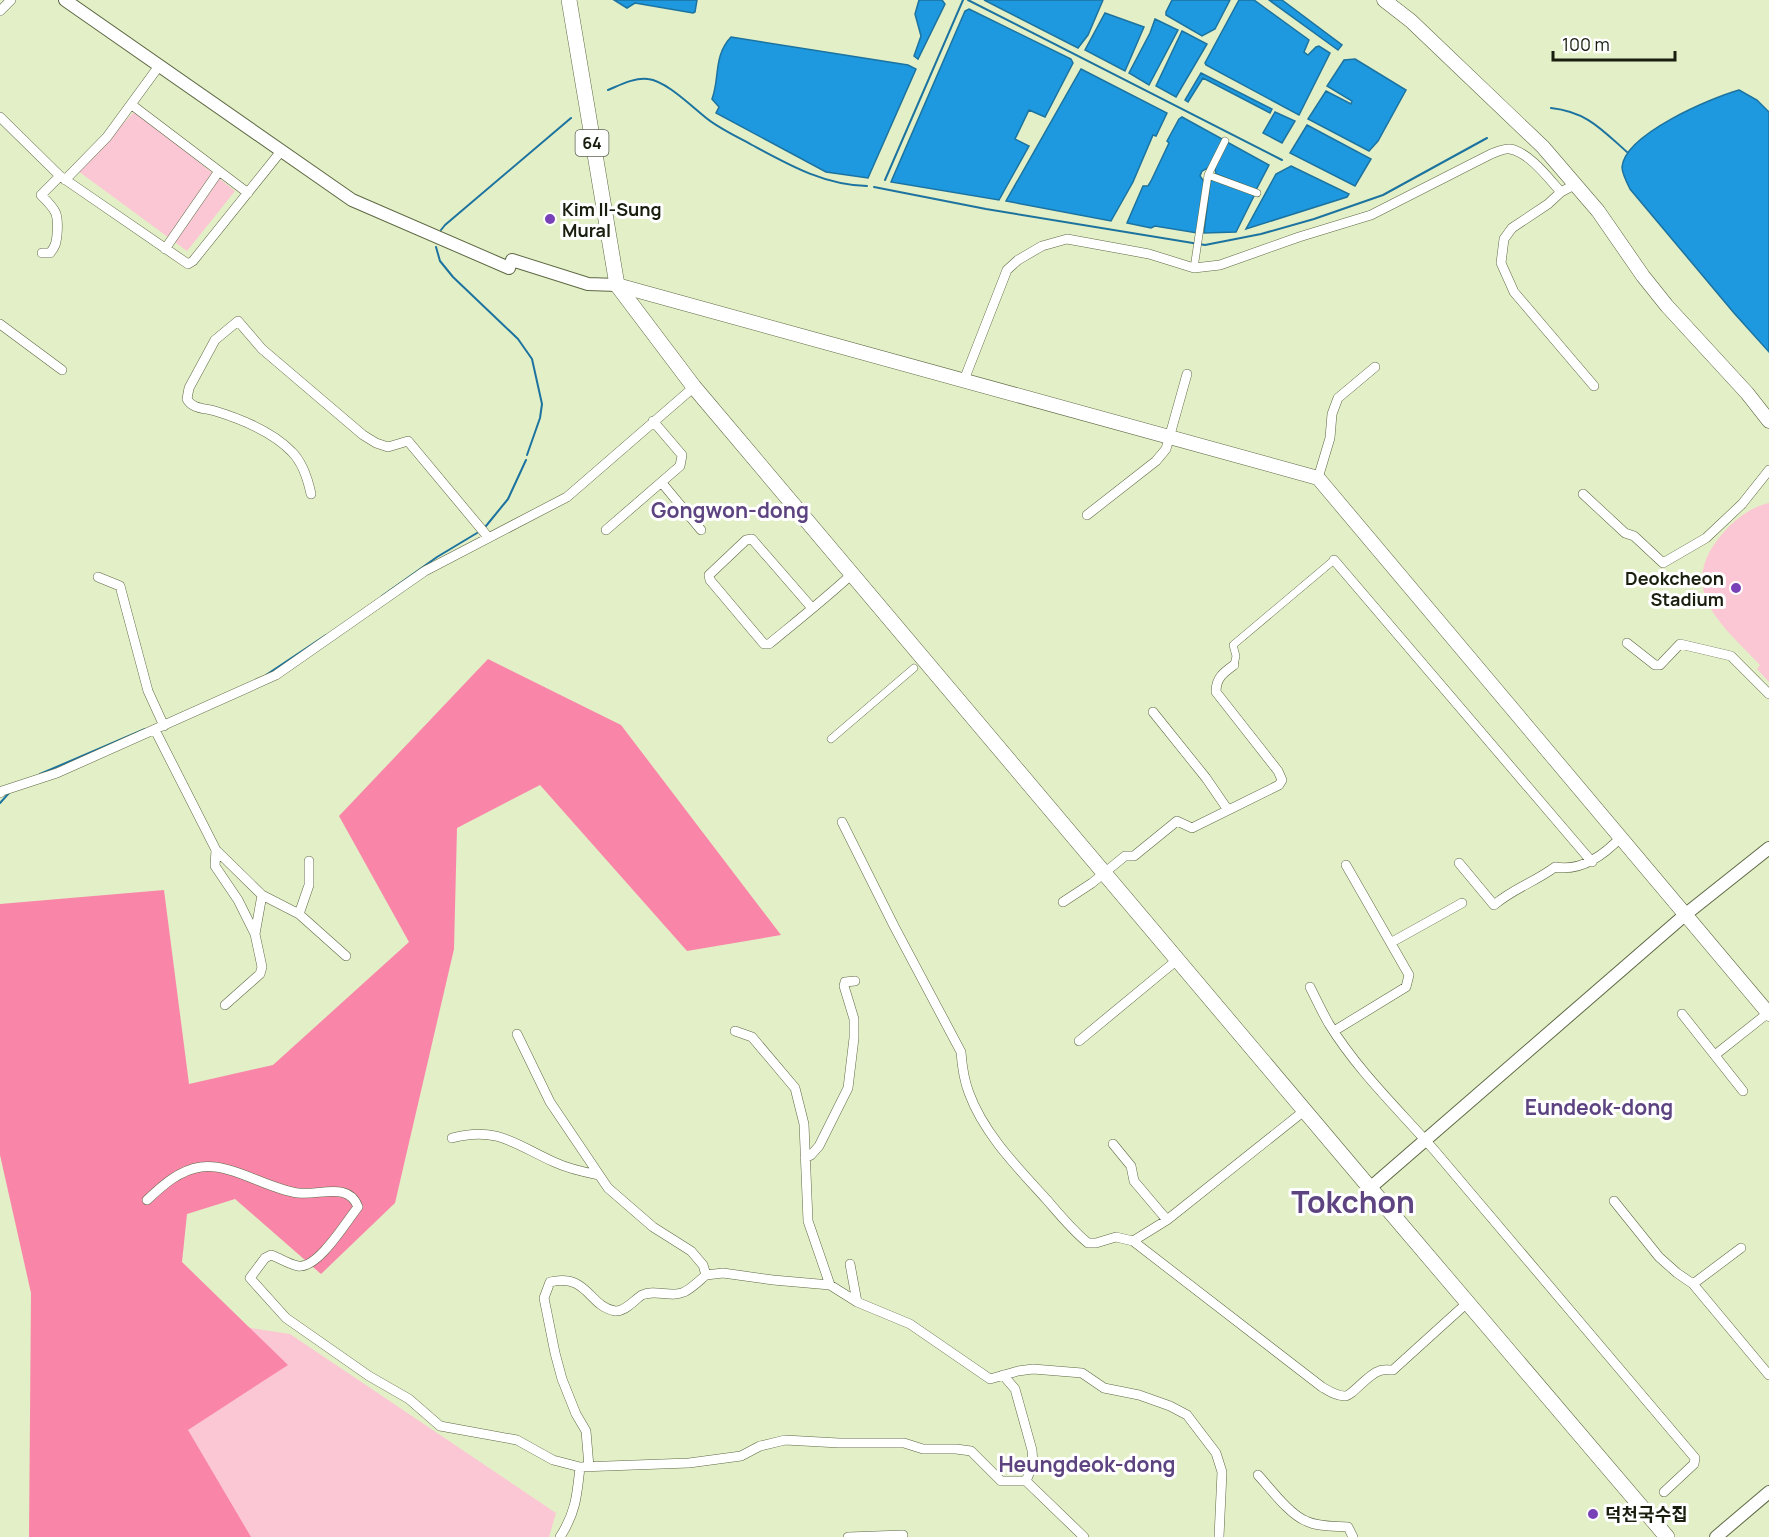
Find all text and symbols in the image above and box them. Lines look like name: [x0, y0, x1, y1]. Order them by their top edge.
scale bar: [1553, 24, 1674, 62]
text: 100 m: [1562, 32, 1610, 56]
road number: 64: [576, 130, 608, 156]
place label: Kim Il-Sung Mural: [562, 197, 662, 242]
marker: Kim Il-Sung Mural: [543, 212, 557, 226]
district label: Gongwon-dong: [651, 496, 809, 524]
place label: Deokcheon Stadium: [1625, 566, 1724, 611]
marker: Deokcheon Stadium: [1729, 581, 1743, 595]
district label: Eundeok-dong: [1525, 1093, 1673, 1121]
district label: Tokchon: [1291, 1181, 1415, 1222]
district label: Heungdeok-dong: [998, 1450, 1176, 1478]
place label: 덕천국수집: [1605, 1502, 1688, 1526]
marker: 덕천국수집: [1586, 1507, 1600, 1521]

